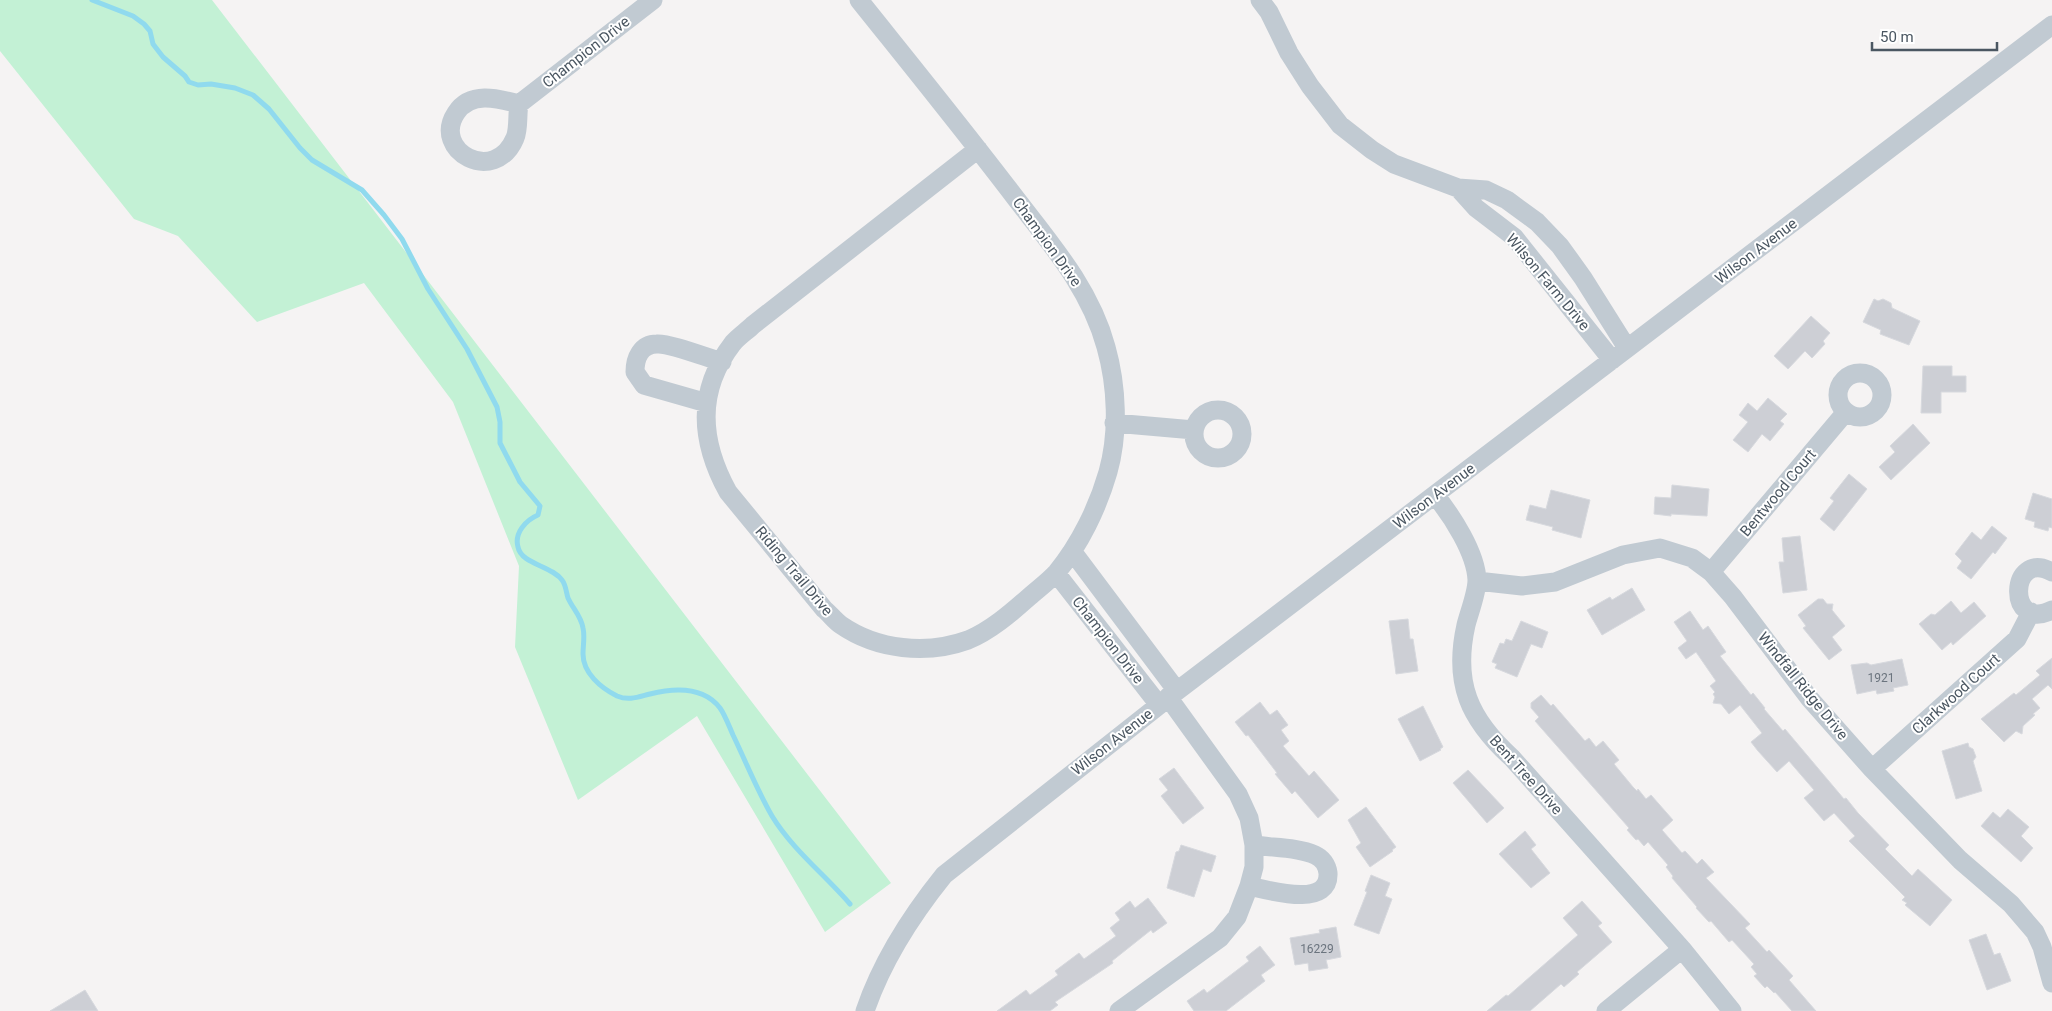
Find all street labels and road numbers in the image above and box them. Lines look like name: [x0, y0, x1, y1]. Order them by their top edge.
street label: Champion Drive: [539, 12, 633, 92]
street label: Champion Drive: [1009, 194, 1085, 290]
street label: Wilson Avenue: [1711, 214, 1801, 288]
street label: Wilson Farm Drive: [1502, 230, 1594, 334]
street label: Bentwood Court: [1736, 446, 1820, 540]
street label: Wilson Avenue: [1389, 459, 1479, 533]
street label: Riding Trail Drive: [751, 523, 837, 619]
street label: Champion Drive: [1068, 593, 1148, 687]
street label: Windfall Ridge Drive: [1754, 629, 1852, 743]
street label: Clarkwood Court: [1908, 650, 2004, 738]
street label: Wilson Avenue: [1068, 705, 1156, 779]
street label: Bent Tree Drive: [1486, 732, 1566, 818]

